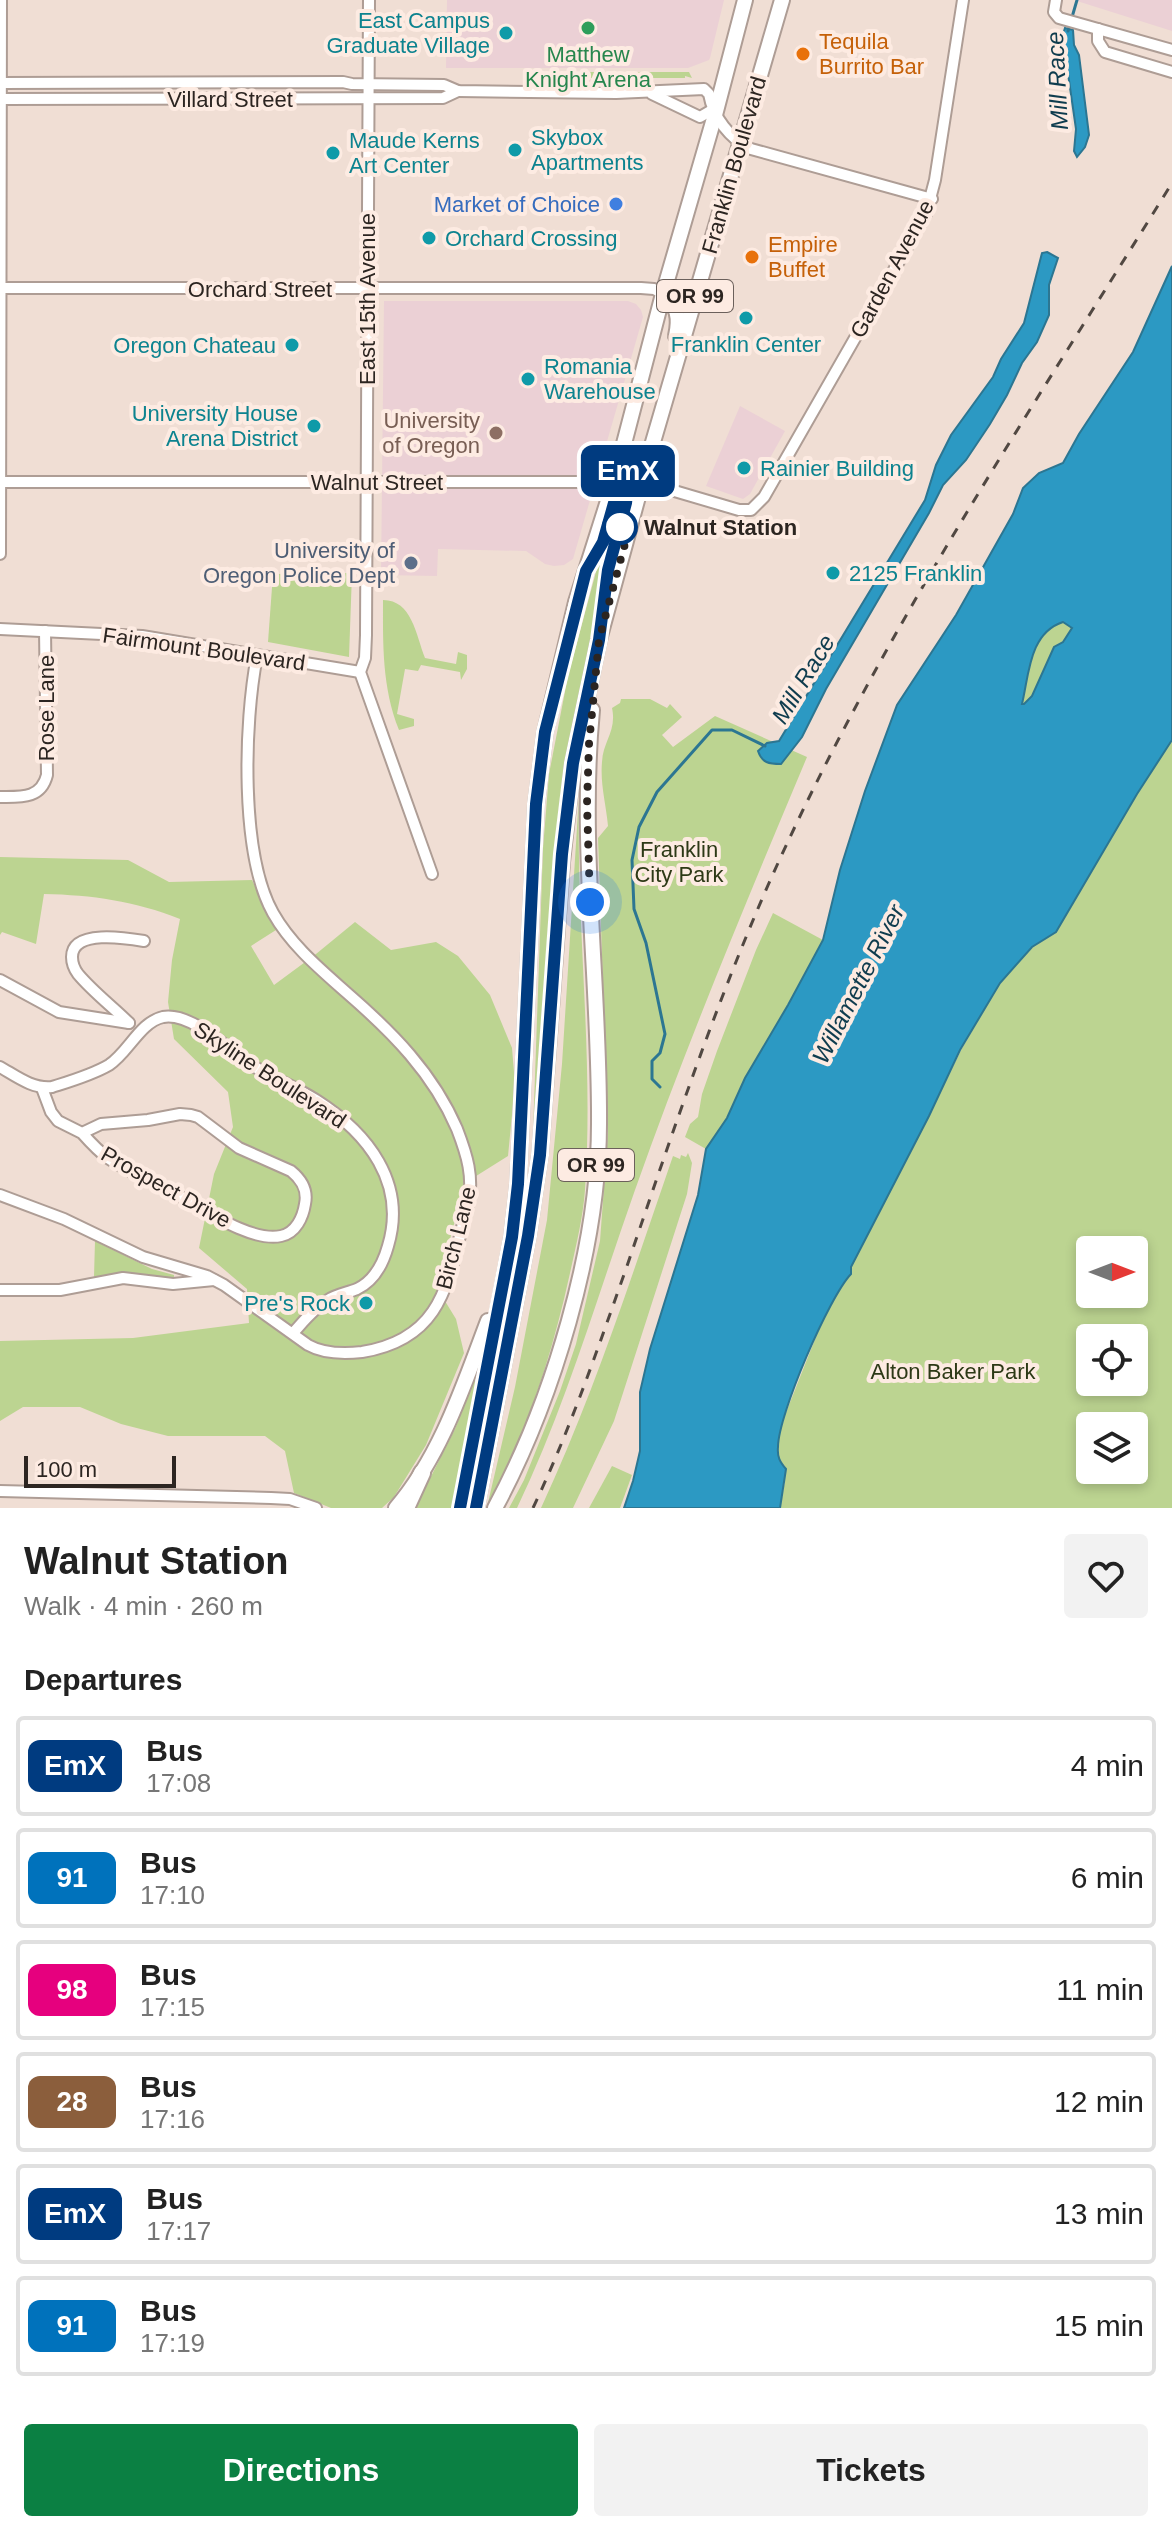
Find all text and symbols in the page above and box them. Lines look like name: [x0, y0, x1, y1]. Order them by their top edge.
place label: East Campus Graduate Village: [327, 8, 490, 58]
marker: Matthew Knight Arena: [579, 19, 597, 37]
marker: East Campus Graduate Village: [497, 24, 515, 42]
place label: Tequila Burrito Bar: [819, 29, 924, 79]
water label: Mill Race: [1041, 31, 1073, 131]
place label: Matthew Knight Arena: [525, 42, 652, 92]
marker: Tequila Burrito Bar: [794, 45, 812, 63]
street label: Franklin Boulevard: [697, 73, 771, 257]
street label: Villard Street: [167, 87, 293, 112]
place label: Skybox Apartments: [531, 125, 644, 175]
place label: Maude Kerns Art Center: [349, 128, 480, 178]
marker: Skybox Apartments: [506, 141, 524, 159]
marker: Maude Kerns Art Center: [324, 144, 342, 162]
place label: Market of Choice: [434, 192, 600, 217]
marker: Market of Choice: [607, 195, 625, 213]
street label: Garden Avenue: [845, 196, 939, 342]
street label: East 15th Avenue: [355, 213, 380, 385]
place label: Orchard Crossing: [445, 226, 617, 251]
marker: Orchard Crossing: [420, 229, 438, 247]
place label: Empire Buffet: [768, 232, 838, 282]
marker: Empire Buffet: [743, 248, 761, 266]
street label: Orchard Street: [188, 277, 332, 302]
road number: OR 99: [657, 280, 733, 312]
marker: Franklin Center: [737, 309, 755, 327]
place label: Franklin Center: [671, 332, 821, 357]
place label: Oregon Chateau: [113, 333, 276, 358]
marker: Oregon Chateau: [283, 336, 301, 354]
place label: Romania Warehouse: [544, 354, 656, 404]
marker: Romania Warehouse: [519, 370, 537, 388]
place label: University House Arena District: [132, 401, 298, 451]
place label: University of Oregon: [382, 408, 480, 458]
marker: University House Arena District: [305, 417, 323, 435]
marker: University of Oregon: [487, 424, 505, 442]
line badge: EmX: [582, 445, 674, 497]
text: EmX: [597, 455, 659, 486]
place label: Rainier Building: [760, 456, 914, 481]
marker: Rainier Building: [735, 459, 753, 477]
street label: Walnut Street: [311, 470, 443, 495]
marker: Walnut Station: [603, 510, 637, 544]
place label: Walnut Station: [644, 515, 797, 540]
place label: University of Oregon Police Dept: [203, 538, 396, 588]
marker: University of Oregon Police Dept: [402, 554, 420, 572]
place label: 2125 Franklin: [849, 561, 982, 586]
marker: 2125 Franklin: [824, 564, 842, 582]
street label: Fairmount Boulevard: [101, 622, 307, 676]
water label: Mill Race: [766, 630, 840, 728]
street label: Rose Lane: [34, 655, 59, 761]
park label: Franklin City Park: [634, 837, 725, 887]
your location: [570, 882, 610, 922]
water label: Willamette River: [806, 899, 910, 1068]
street label: Skyline Boulevard: [189, 1017, 351, 1133]
street label: Prospect Drive: [97, 1141, 235, 1233]
road number: OR 99: [558, 1149, 634, 1181]
street label: Birch Lane: [431, 1184, 481, 1292]
north arrow: [1076, 1236, 1148, 1308]
map controls: [1076, 1236, 1148, 1484]
place label: Pre's Rock: [244, 1291, 351, 1316]
marker: Pre's Rock: [357, 1294, 375, 1312]
button: locate: [1076, 1324, 1148, 1396]
park label: Alton Baker Park: [870, 1359, 1037, 1384]
button: layers: [1076, 1412, 1148, 1484]
scale bar: [24, 1452, 176, 1488]
text: 100 m: [36, 1457, 97, 1482]
button: heart: [1064, 1534, 1148, 1618]
text: Walnut Station: [24, 1540, 289, 1582]
text: Walk · 4 min · 260 m: [24, 1591, 263, 1621]
text: Departures: [24, 1663, 182, 1696]
text: Bus: [146, 1734, 203, 1767]
text: 4 min: [1071, 1749, 1144, 1782]
text: EmX: [44, 1750, 106, 1781]
text: 17:08: [146, 1768, 211, 1798]
text: Bus: [140, 1846, 197, 1879]
text: 6 min: [1071, 1861, 1144, 1894]
text: 91: [56, 1862, 88, 1893]
text: 17:10: [140, 1880, 205, 1910]
text: Bus: [140, 1958, 197, 1991]
text: 11 min: [1056, 1973, 1144, 2006]
text: 98: [56, 1974, 88, 2005]
text: 17:15: [140, 1992, 205, 2022]
text: Bus: [140, 2070, 197, 2103]
text: 12 min: [1054, 2085, 1144, 2118]
text: 28: [56, 2086, 88, 2117]
text: 17:16: [140, 2104, 205, 2134]
text: Bus: [146, 2182, 203, 2215]
text: 13 min: [1054, 2197, 1144, 2230]
text: EmX: [44, 2198, 106, 2229]
text: 17:17: [146, 2216, 211, 2246]
text: Bus: [140, 2294, 197, 2327]
text: 15 min: [1054, 2309, 1144, 2342]
text: 91: [56, 2310, 88, 2341]
text: 17:19: [140, 2328, 205, 2358]
button: Directions: [24, 2424, 578, 2516]
button: Tickets: [594, 2424, 1148, 2516]

